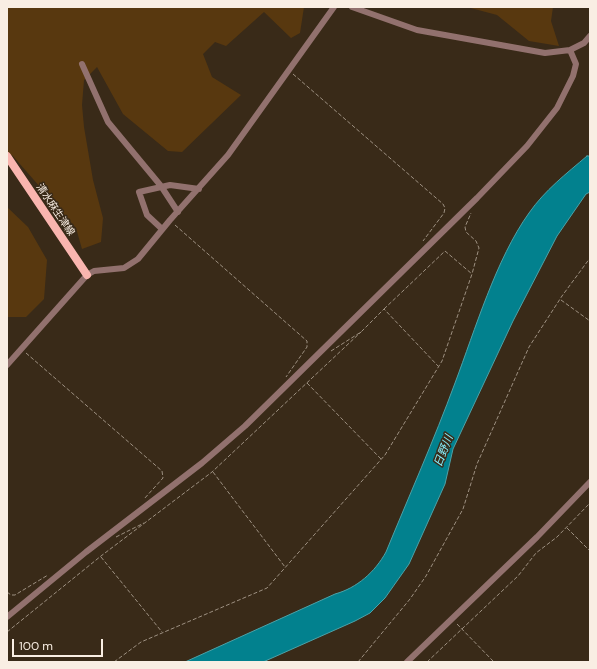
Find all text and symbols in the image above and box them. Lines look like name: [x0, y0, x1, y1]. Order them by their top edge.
street label: 清水麻生津線: [33, 182, 77, 238]
water label: 日野川: [432, 433, 456, 469]
scale bar: [14, 631, 105, 657]
text: 100 m: [19, 638, 53, 654]

